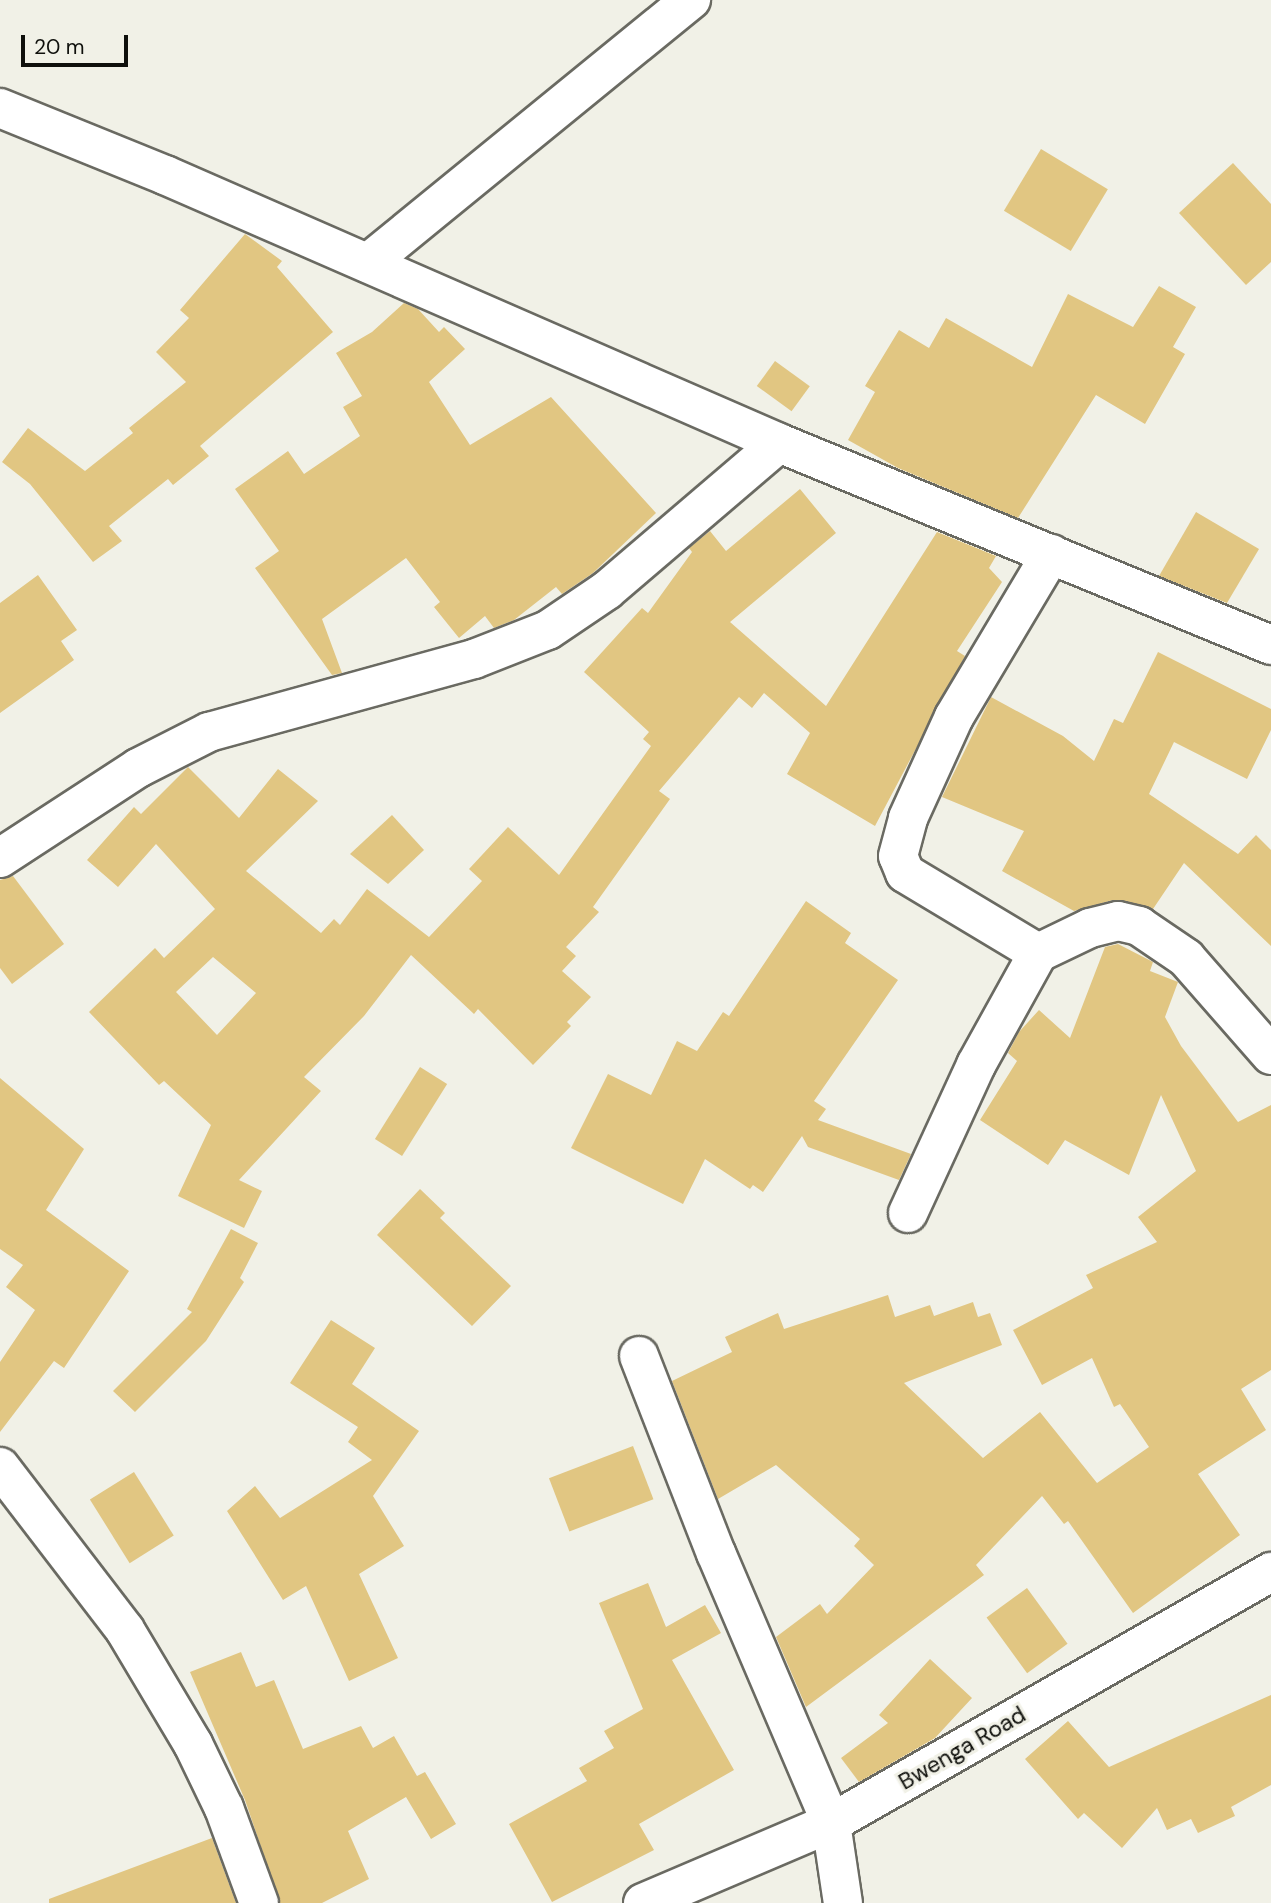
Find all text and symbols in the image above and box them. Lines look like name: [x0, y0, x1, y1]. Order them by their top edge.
scale bar: [24, 21, 131, 65]
text: 20 m: [34, 33, 85, 61]
street label: Bwenga Road: [894, 1700, 1030, 1796]

